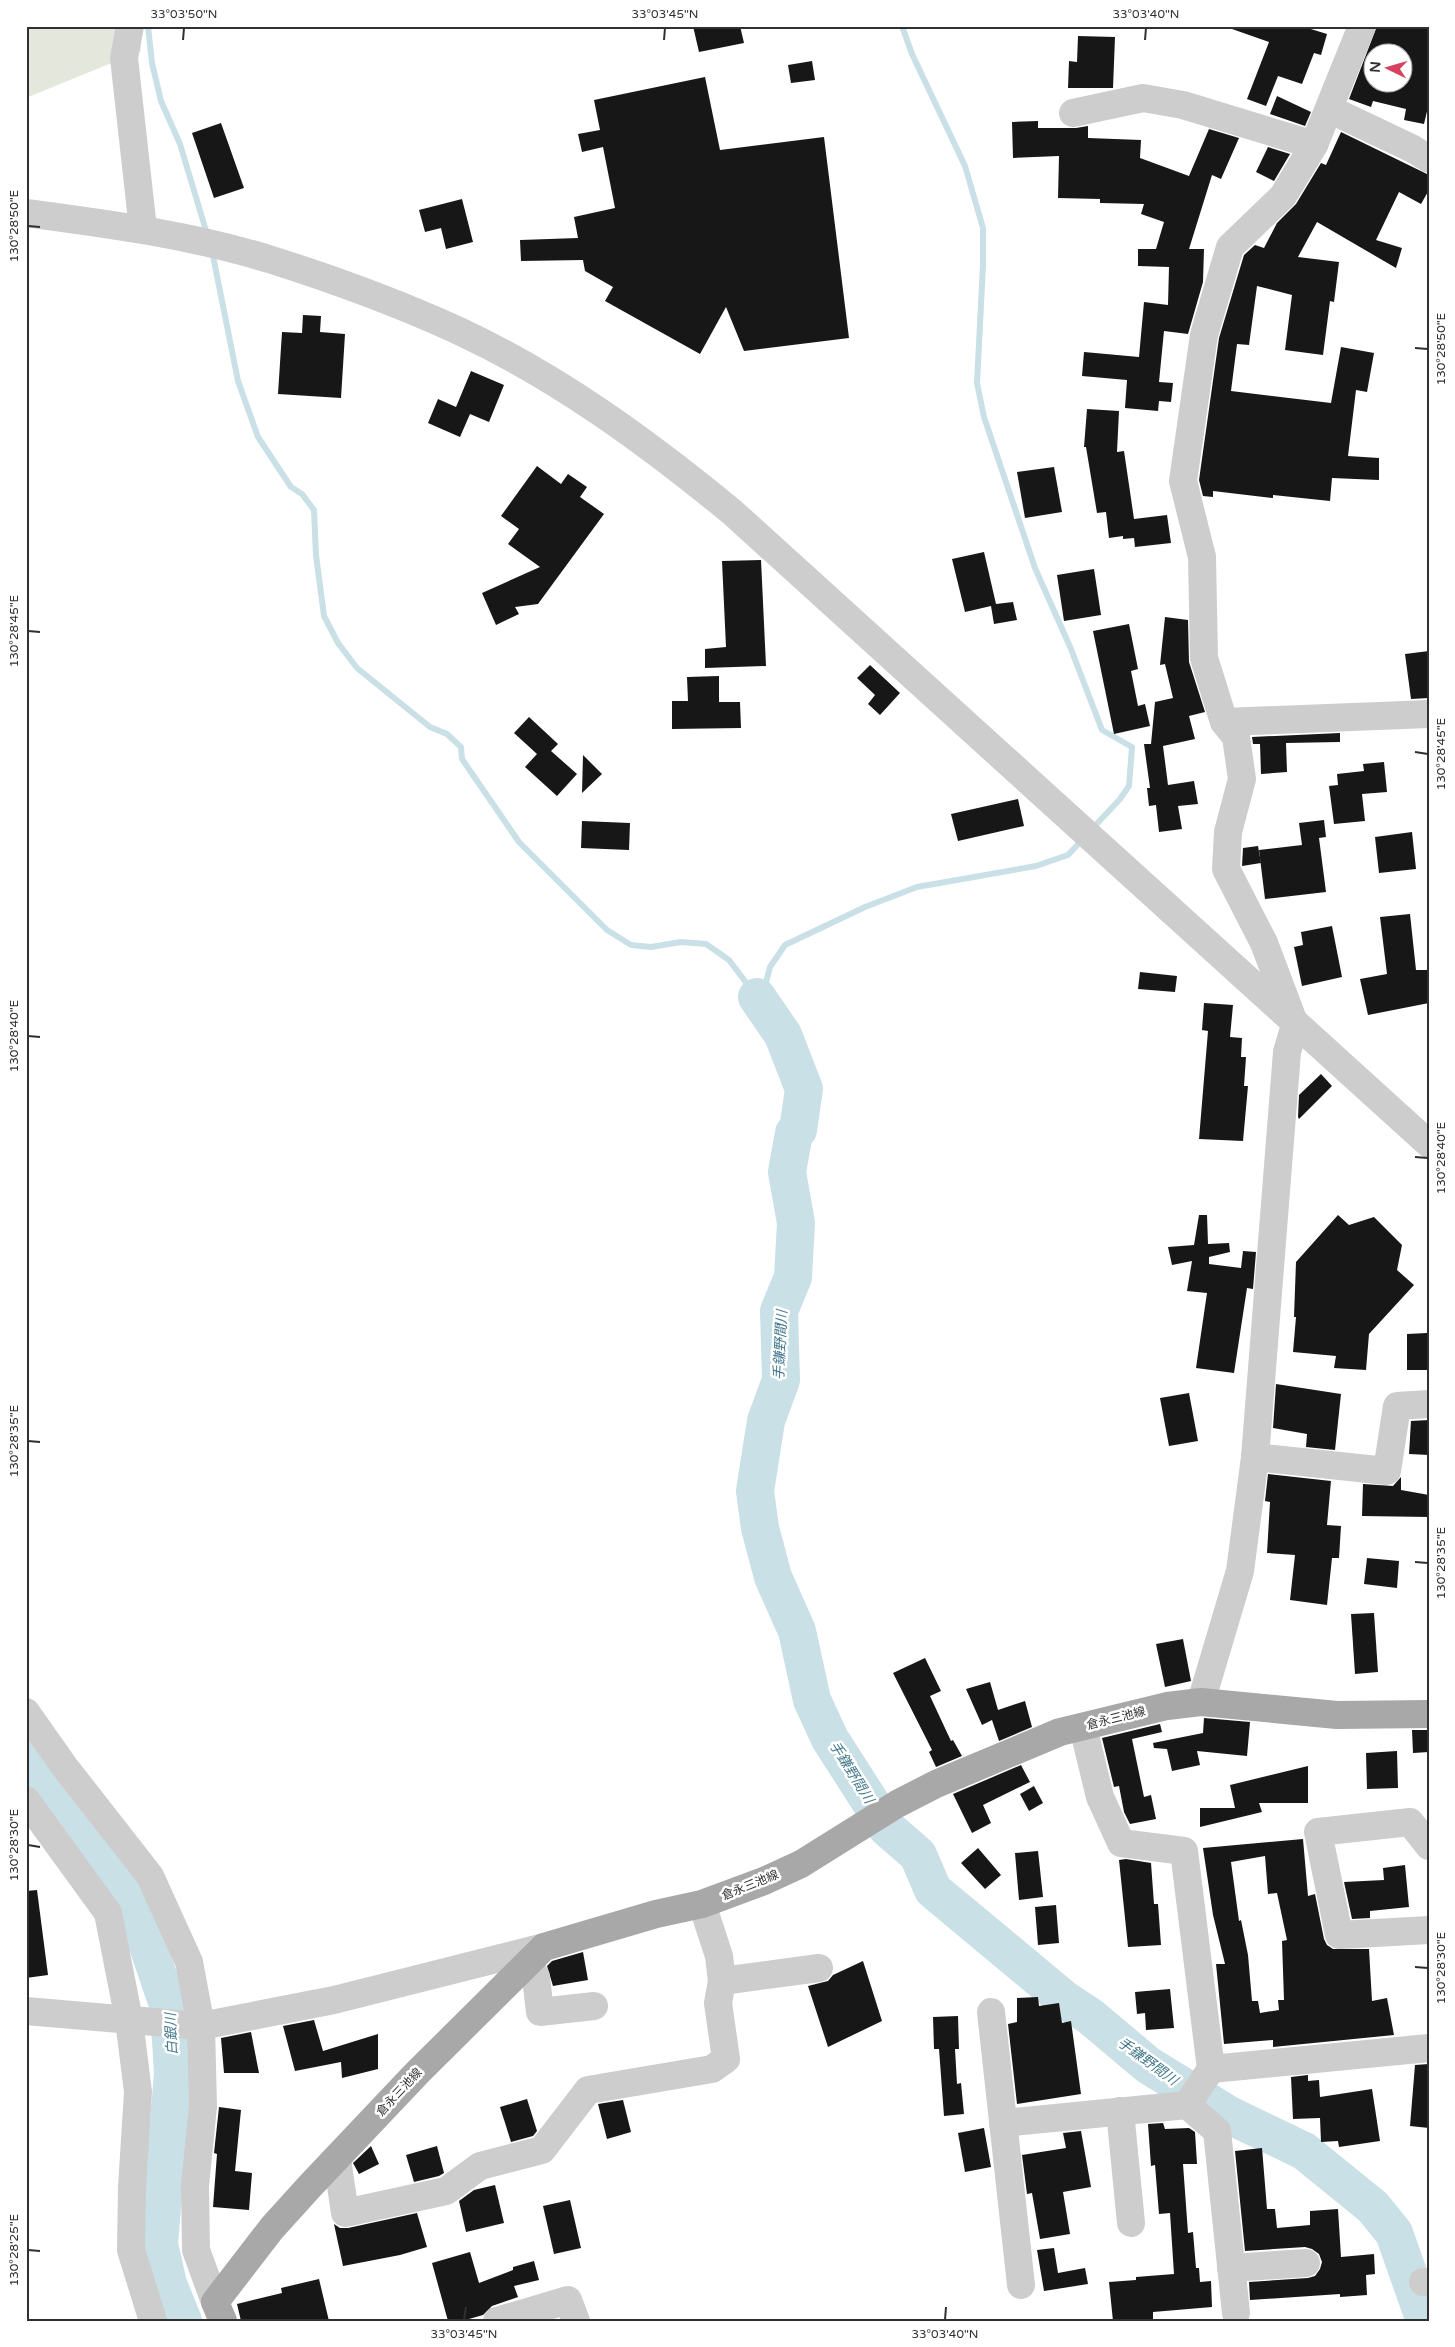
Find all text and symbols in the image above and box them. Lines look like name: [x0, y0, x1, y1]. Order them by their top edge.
text: 33°03'50"N: [151, 7, 218, 21]
text: 33°03'45"N: [632, 7, 699, 21]
text: 33°03'40"N: [1113, 7, 1180, 21]
north arrow: [1362, 42, 1412, 92]
text: N: [1367, 61, 1385, 73]
text: 130°28'50"E: [7, 189, 21, 262]
text: 130°28'50"E: [1434, 312, 1448, 385]
text: 130°28'45"E: [7, 594, 21, 667]
text: 130°28'45"E: [1434, 717, 1448, 790]
text: 130°28'40"E: [7, 999, 21, 1072]
text: 130°28'40"E: [1434, 1121, 1448, 1194]
water label: 手鎌野間川: [770, 1308, 791, 1380]
text: 130°28'35"E: [7, 1404, 21, 1477]
text: 130°28'35"E: [1434, 1526, 1448, 1599]
street label: 倉永三池線: [1085, 1704, 1147, 1732]
water label: 手鎌野間川: [826, 1738, 878, 1808]
text: 130°28'30"E: [7, 1808, 21, 1881]
street label: 倉永三池線: [720, 1867, 780, 1903]
text: 130°28'30"E: [1434, 1931, 1448, 2004]
water label: 白銀川: [162, 2011, 181, 2055]
water label: 手鎌野間川: [1114, 2034, 1183, 2090]
street label: 倉永三池線: [373, 2065, 425, 2119]
text: 130°28'25"E: [7, 2213, 21, 2286]
text: 33°03'45"N: [431, 2327, 498, 2341]
text: 33°03'40"N: [912, 2327, 979, 2341]

